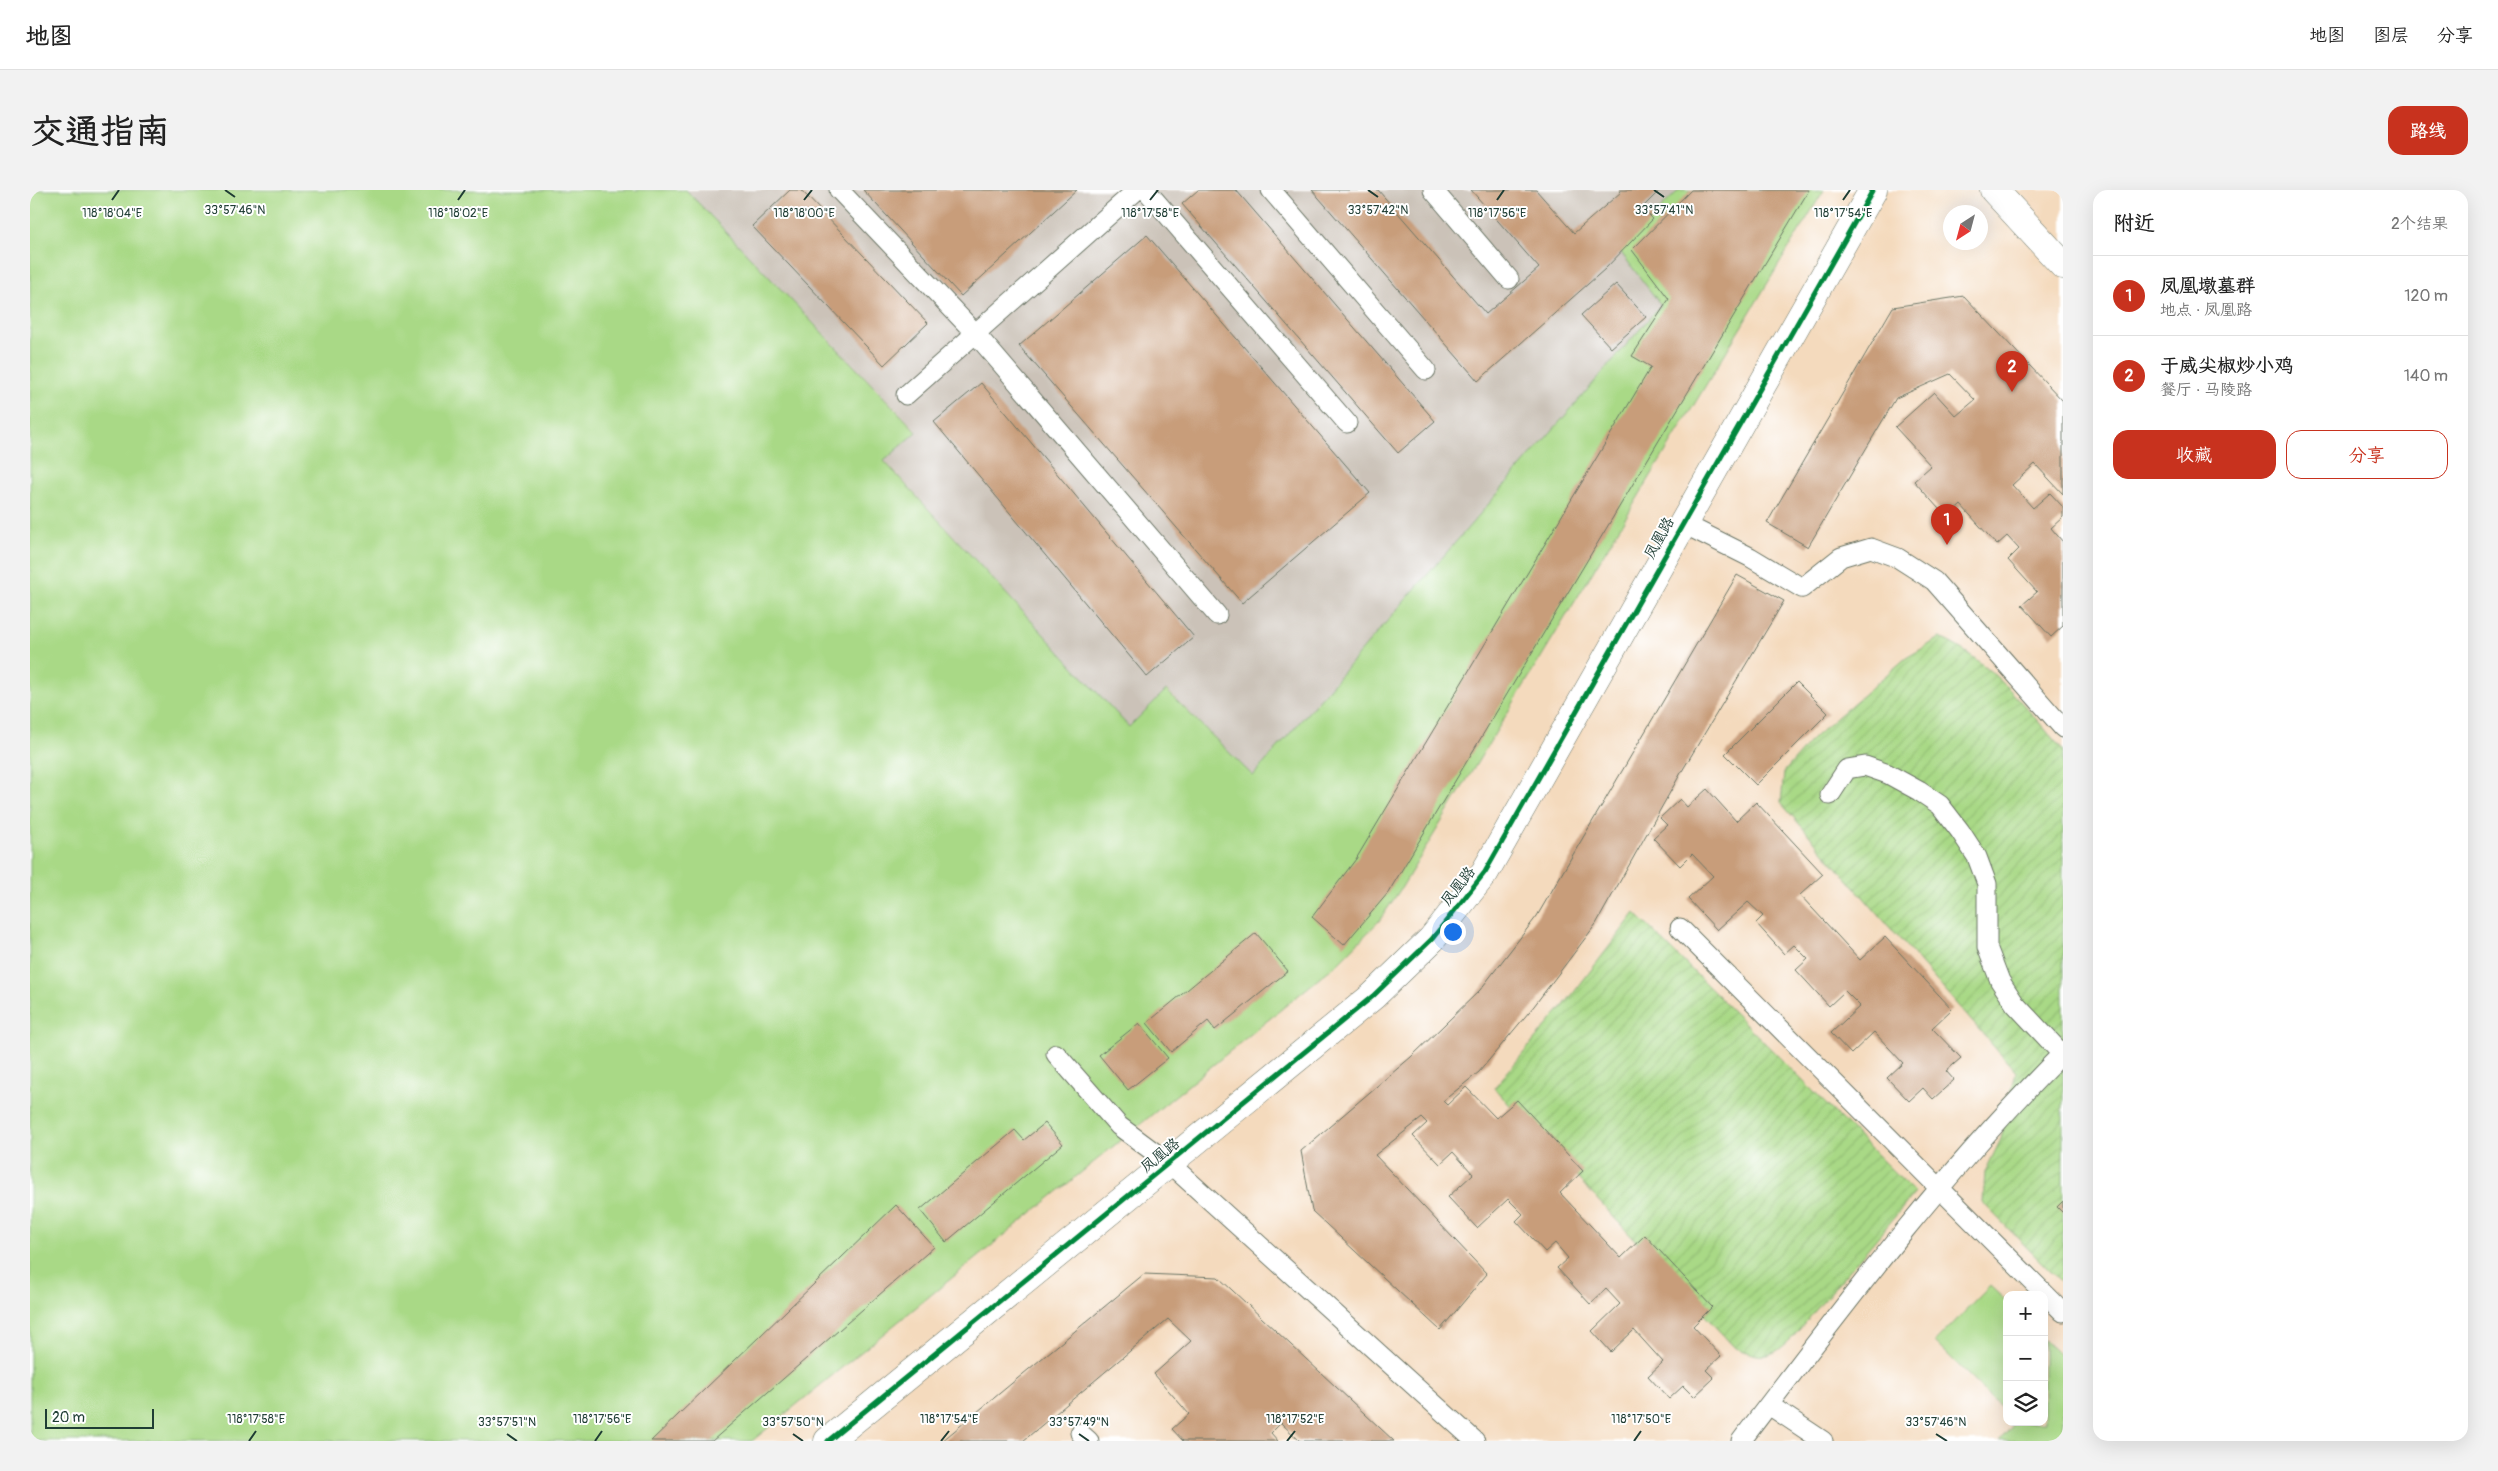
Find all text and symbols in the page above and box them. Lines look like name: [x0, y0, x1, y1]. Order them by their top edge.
text: 地图: [25, 22, 73, 51]
text: 地图: [2309, 24, 2345, 47]
text: 图层: [2373, 24, 2409, 47]
text: 分享: [2437, 24, 2473, 47]
button: 路线: [2388, 106, 2468, 155]
text: 交通指南: [30, 110, 170, 154]
text: 33°57'46"N: [205, 203, 265, 218]
text: 33°57'42"N: [1348, 203, 1408, 218]
text: 33°57'41"N: [1635, 203, 1693, 218]
north arrow: [1943, 205, 1988, 250]
text: 118°18'04"E: [82, 206, 142, 221]
text: 118°18'02"E: [428, 206, 488, 221]
text: 118°18'00"E: [773, 206, 835, 221]
text: 118°17'58"E: [1121, 206, 1179, 221]
text: 118°17'56"E: [1468, 206, 1526, 221]
text: 118°17'54"E: [1814, 206, 1872, 221]
text: 附近: [2113, 210, 2155, 237]
text: 2个结果: [2391, 214, 2448, 234]
text: 凤凰墩墓群: [2160, 274, 2255, 298]
text: 1: [2126, 286, 2132, 306]
text: 120 m: [2404, 286, 2448, 306]
text: 地点 · 凤凰路: [2160, 300, 2252, 320]
pin: 2: [1996, 351, 2028, 392]
text: 于威尖椒炒小鸡: [2160, 354, 2293, 378]
text: 2: [2125, 366, 2133, 386]
text: 140 m: [2404, 366, 2448, 386]
text: 餐厅 · 马陵路: [2160, 380, 2252, 400]
button: 收藏: [2113, 430, 2276, 479]
button: 分享: [2286, 430, 2448, 479]
pin: 1: [1931, 504, 1963, 545]
street label: 凤凰路: [1640, 514, 1679, 563]
street label: 凤凰路: [1437, 863, 1480, 910]
your location: [1440, 919, 1466, 945]
street label: 凤凰路: [1137, 1134, 1184, 1177]
map controls: [2003, 1291, 2048, 1426]
button: +: [2003, 1291, 2048, 1336]
button: −: [2003, 1336, 2048, 1381]
button: layers: [2003, 1381, 2048, 1426]
scale bar: [45, 1406, 154, 1429]
text: 20 m: [52, 1409, 85, 1426]
text: 118°17'58"E: [227, 1412, 285, 1427]
text: 118°17'56"E: [573, 1412, 631, 1427]
text: 118°17'54"E: [920, 1412, 978, 1427]
text: 118°17'52"E: [1266, 1412, 1324, 1427]
text: 118°17'50"E: [1611, 1412, 1671, 1427]
text: 33°57'51"N: [478, 1415, 536, 1430]
text: 33°57'50"N: [762, 1415, 824, 1430]
text: 33°57'49"N: [1049, 1415, 1109, 1430]
text: 33°57'46"N: [1906, 1415, 1966, 1430]

